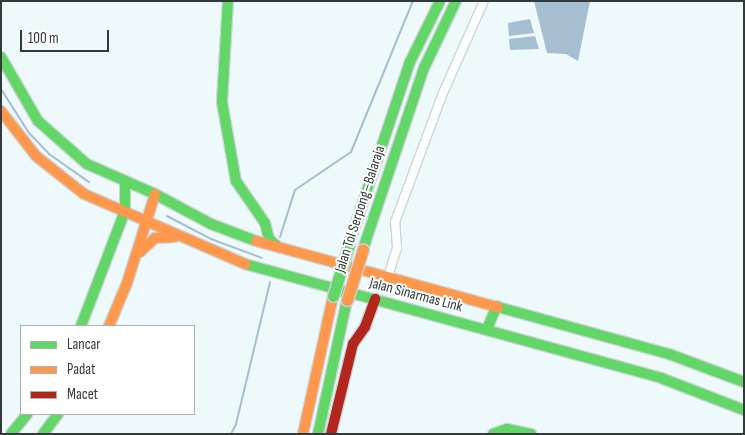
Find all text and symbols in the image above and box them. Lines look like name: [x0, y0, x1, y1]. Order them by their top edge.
scale bar: [22, 20, 111, 52]
text: 100 m: [28, 29, 59, 48]
street label: Jalan Tol Serpong–Balaraja: [331, 143, 389, 275]
street label: Jalan Sinarmas Link: [368, 274, 464, 316]
legend: [20, 325, 195, 415]
text: Lancar: [67, 335, 101, 354]
text: Padat: [67, 360, 96, 379]
text: Macet: [67, 385, 98, 404]

